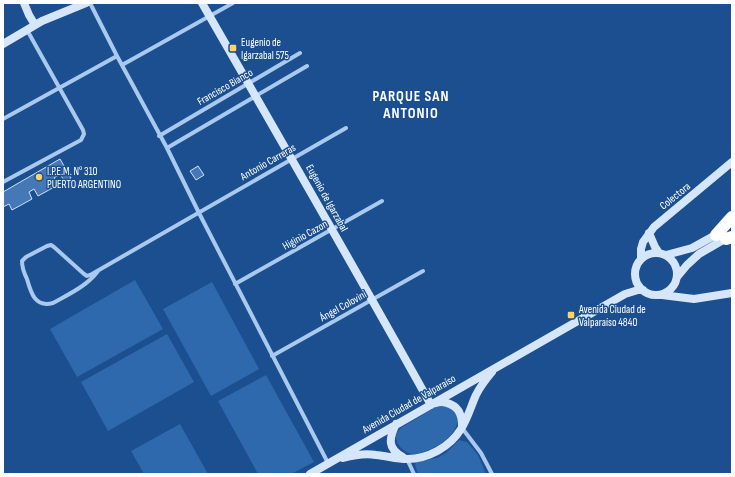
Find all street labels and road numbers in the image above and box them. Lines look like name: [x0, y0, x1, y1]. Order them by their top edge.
street label: Francisco Bianco: [195, 66, 255, 108]
street label: Antonio Carreras: [237, 141, 298, 184]
street label: Eugenio de Igarzabal: [303, 162, 351, 234]
street label: Colectora: [657, 180, 693, 212]
street label: Higinio Cazon: [280, 217, 330, 253]
street label: Ángel Colovini: [316, 288, 369, 325]
street label: Avenida Ciudad de Valparaíso: [359, 372, 458, 437]

